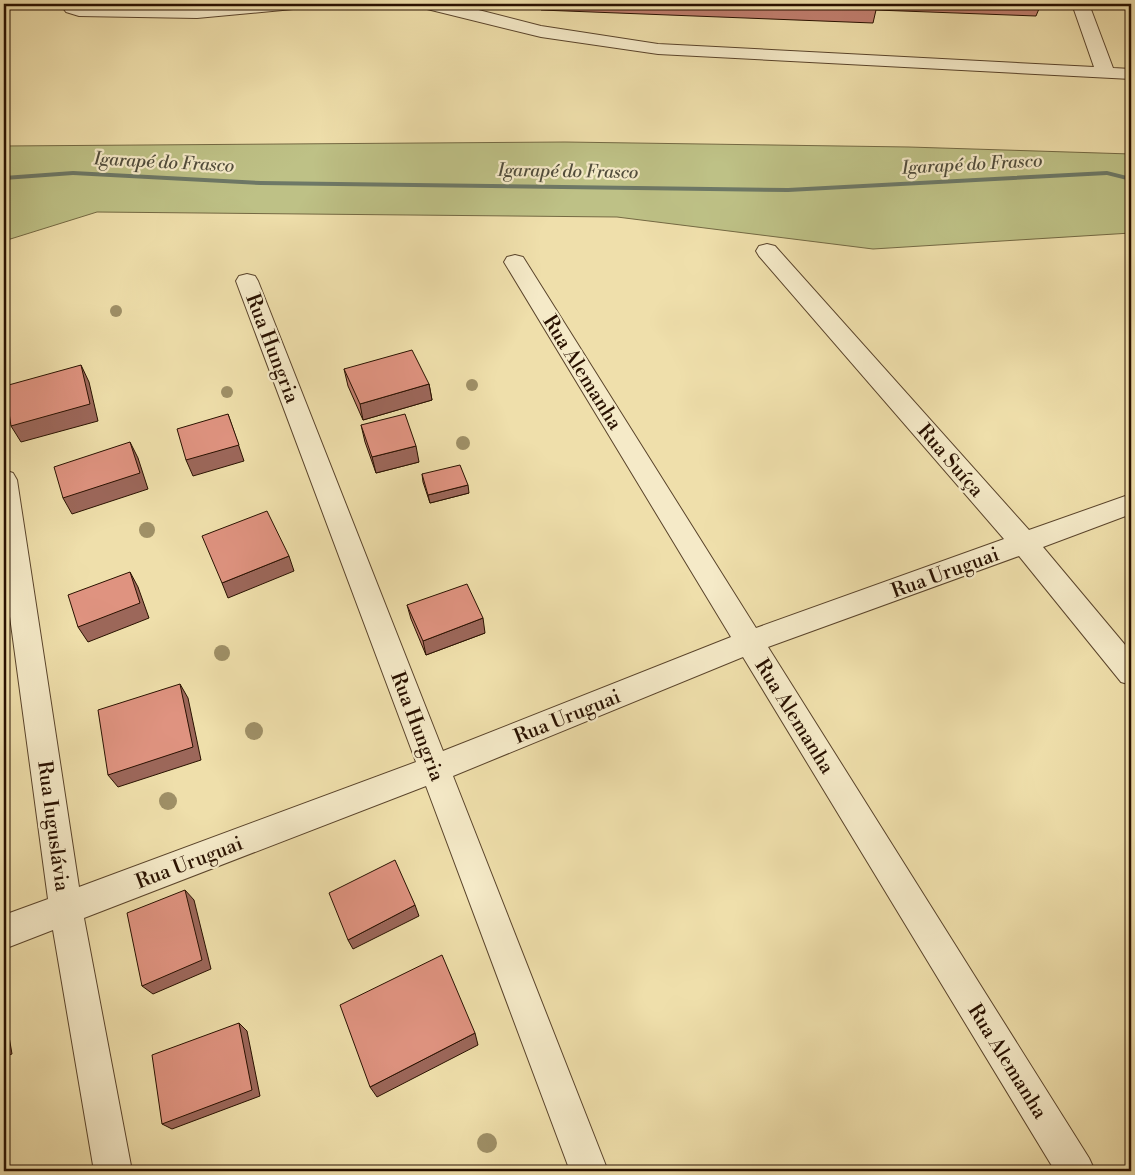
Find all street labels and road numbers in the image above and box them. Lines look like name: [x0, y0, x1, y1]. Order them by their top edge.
street label: Rua Hungria: [239, 290, 304, 408]
street label: Rua Alemanha: [536, 311, 627, 436]
street label: Rua Suíça: [911, 419, 989, 503]
street label: Rua Uruguai: [888, 542, 1003, 604]
street label: Rua Alemanha: [748, 655, 839, 780]
street label: Rua Hungria: [384, 668, 449, 786]
street label: Rua Uruguai: [511, 685, 625, 750]
street label: Rua Iuguslávia: [31, 759, 74, 894]
street label: Rua Uruguai: [132, 831, 247, 895]
street label: Rua Alemanha: [961, 1000, 1052, 1125]

